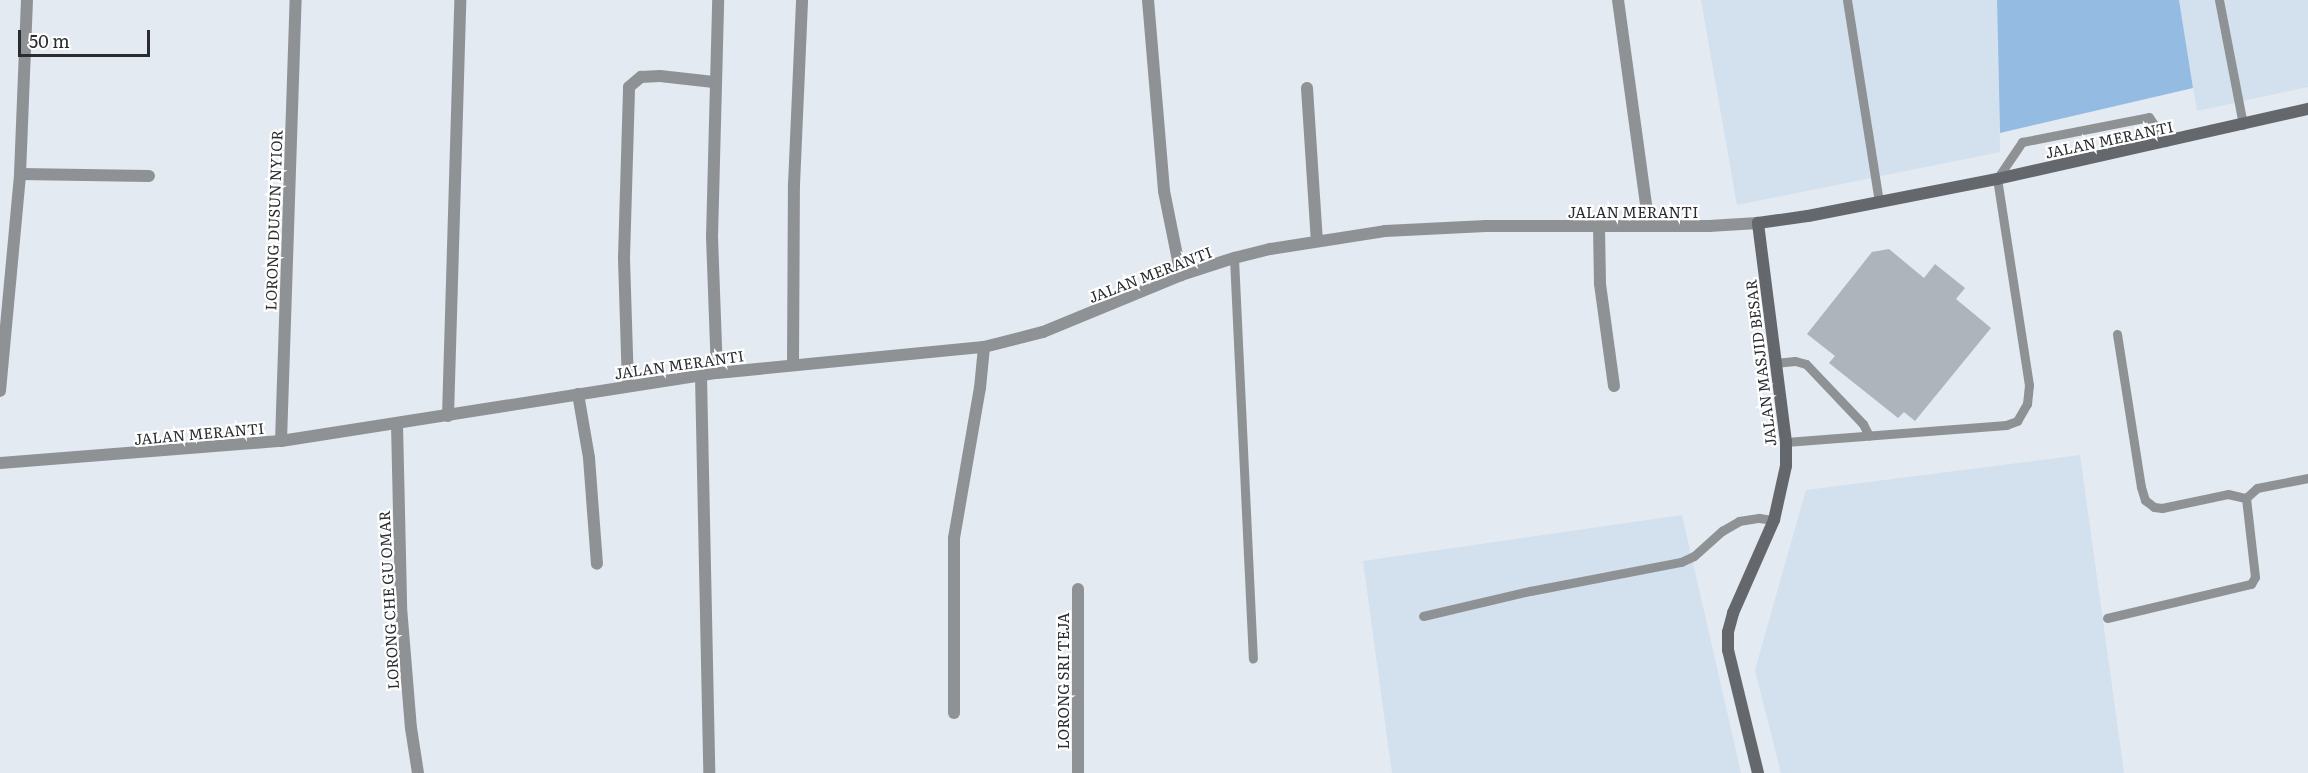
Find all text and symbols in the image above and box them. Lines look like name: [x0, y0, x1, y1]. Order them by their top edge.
scale bar: [21, 18, 153, 56]
text: 50 m: [29, 27, 70, 54]
street label: JALAN MERANTI: [2043, 117, 2175, 161]
street label: LORONG DUSUN NYIOR: [261, 129, 285, 311]
street label: JALAN MERANTI: [1568, 203, 1698, 221]
street label: JALAN MERANTI: [1086, 242, 1214, 306]
street label: JALAN MASJID BESAR: [1741, 278, 1779, 448]
street label: JALAN MERANTI: [613, 346, 745, 382]
street label: JALAN MERANTI: [133, 418, 265, 448]
street label: LORONG CHE GU OMAR: [374, 510, 402, 690]
street label: LORONG SRI TEJA: [1054, 612, 1072, 750]

